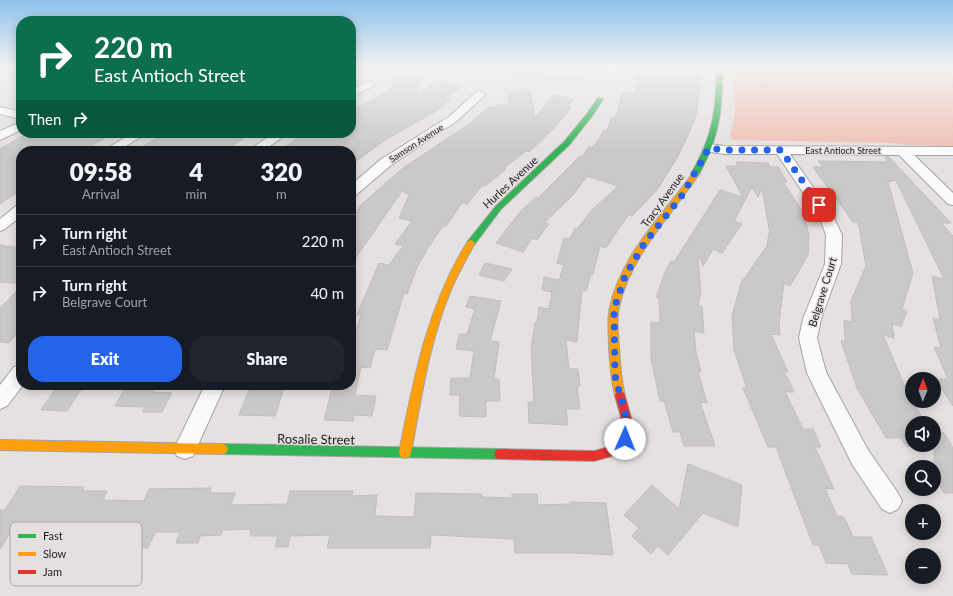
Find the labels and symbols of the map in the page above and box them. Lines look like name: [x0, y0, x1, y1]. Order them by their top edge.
street label: Samson Avenue: [387, 121, 445, 165]
street label: East Antioch Street: [805, 145, 882, 156]
street label: Hurles Avenue: [480, 153, 540, 211]
street label: Tracy Avenue: [638, 170, 686, 230]
pin: [802, 188, 836, 222]
street label: Belgrave Court: [805, 256, 839, 328]
north arrow: [905, 372, 941, 408]
position arrow: [604, 418, 646, 460]
street label: Rosalie Street: [277, 430, 355, 448]
legend: [10, 522, 142, 586]
text: Fast: [43, 529, 63, 542]
text: Slow: [43, 547, 67, 560]
text: Jam: [43, 565, 62, 578]

